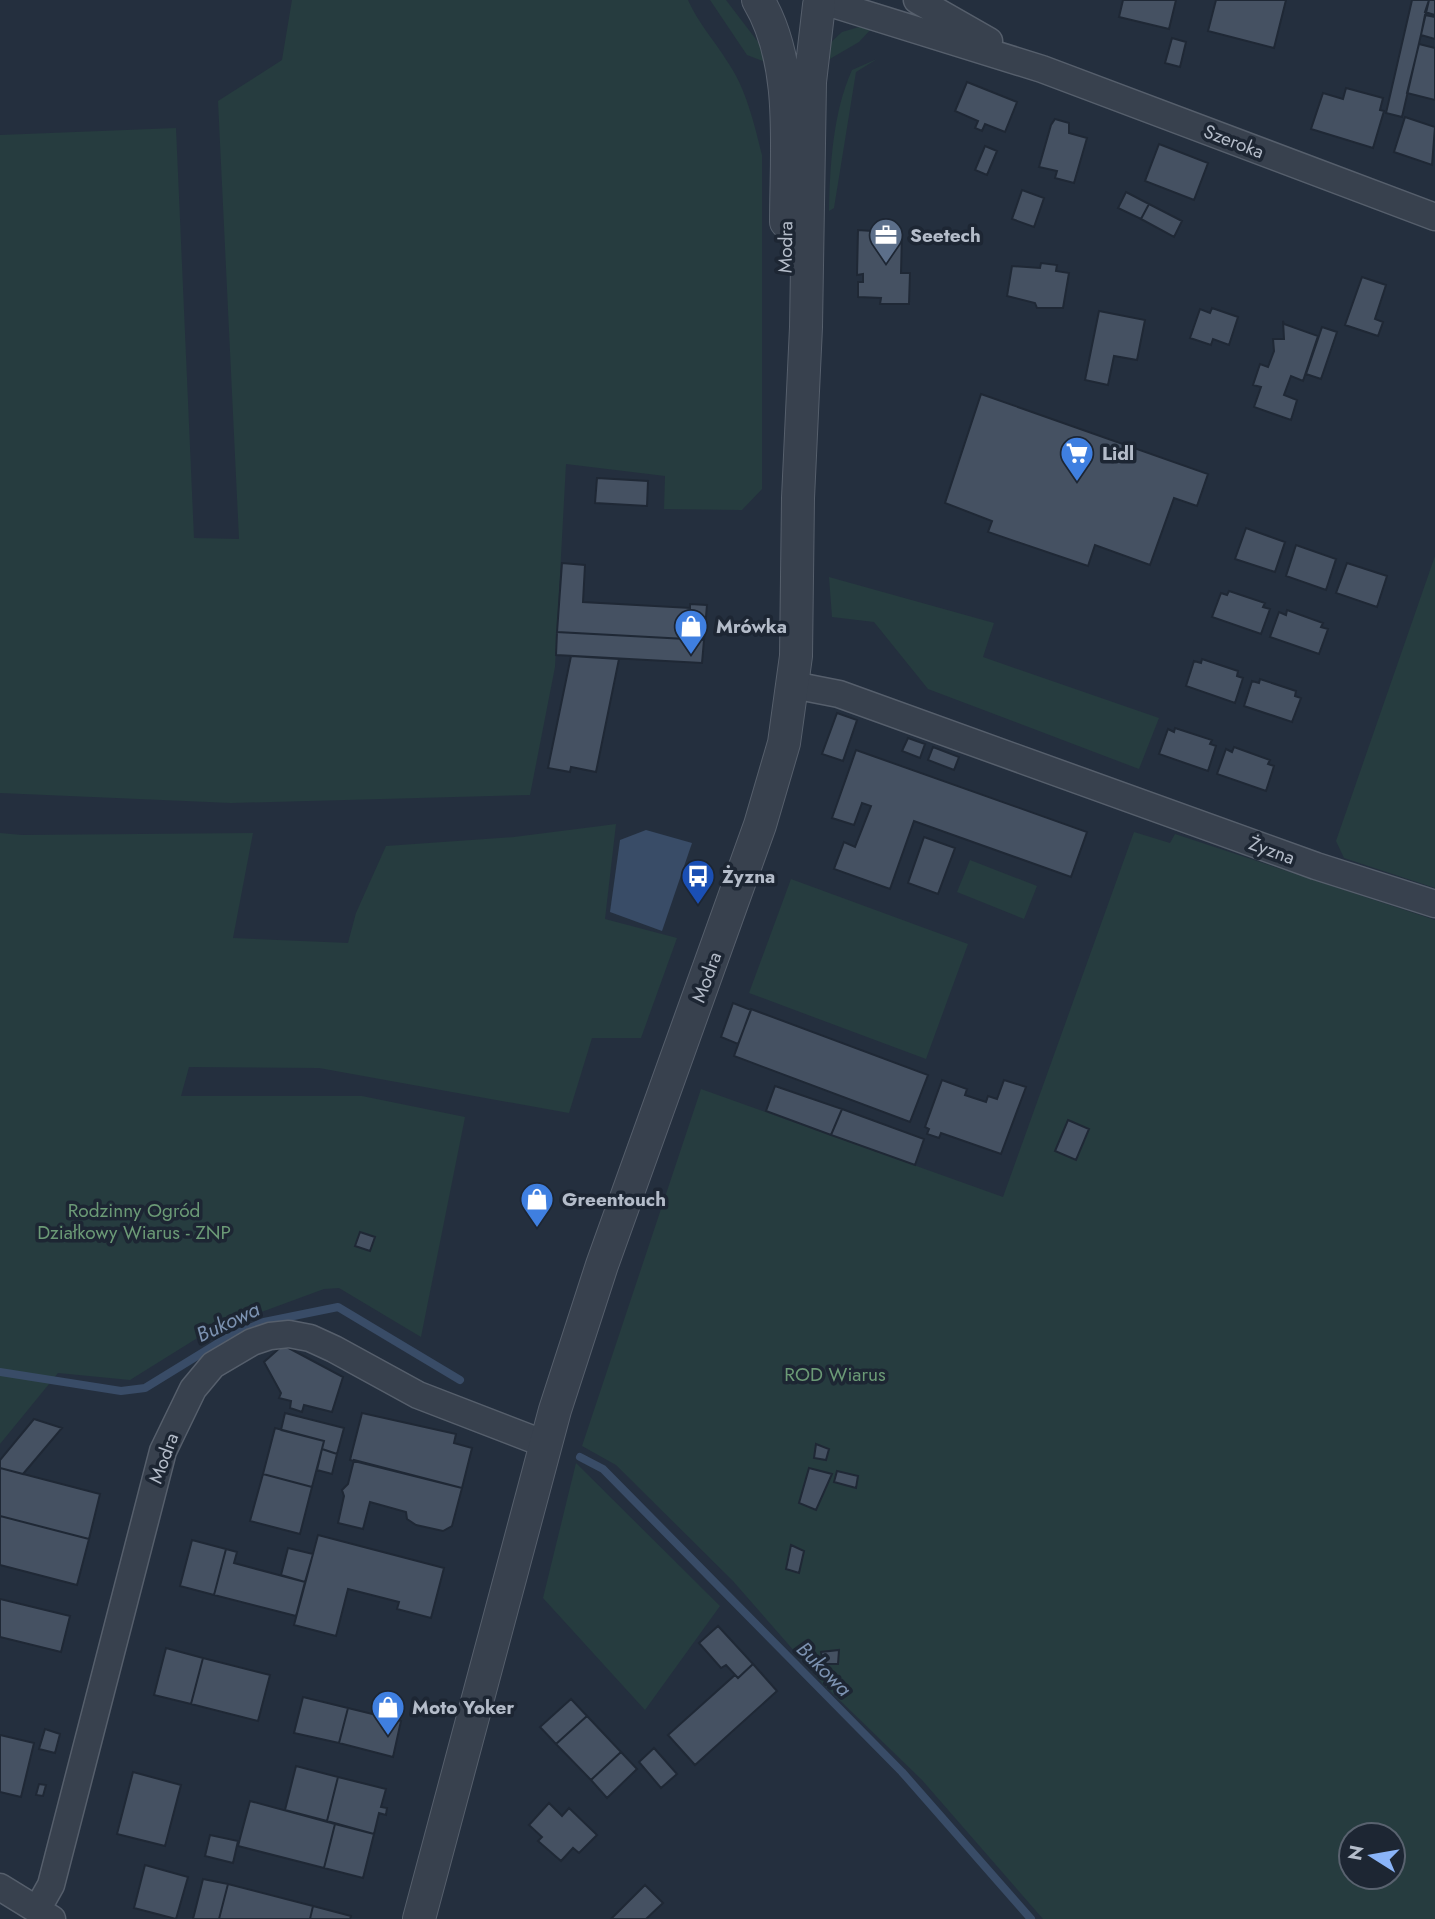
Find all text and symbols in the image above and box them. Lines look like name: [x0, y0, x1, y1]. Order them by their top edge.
street label: Szeroka: [1200, 118, 1268, 165]
office icon: Seetech: [867, 216, 905, 265]
street label: Modra: [772, 221, 799, 273]
place label: Seetech: [910, 222, 981, 249]
supermarket icon: Lidl: [1058, 434, 1096, 483]
place label: Lidl: [1102, 440, 1134, 467]
shop icon: Mrówka: [672, 607, 710, 656]
place label: Mrówka: [716, 613, 787, 640]
street label: Żyzna: [1245, 830, 1299, 871]
bus stop icon: Żyzna: [679, 857, 717, 906]
place label: Żyzna: [722, 863, 775, 890]
street label: Modra: [685, 948, 728, 1006]
shop icon: Greentouch: [518, 1180, 556, 1229]
place label: Greentouch: [562, 1186, 666, 1213]
park label: Rodzinny Ogród Działkowy Wiarus - ZNP: [37, 1197, 231, 1246]
water label: Bukowa: [191, 1294, 265, 1350]
park label: ROD Wiarus: [784, 1361, 886, 1388]
street label: Modra: [142, 1429, 185, 1487]
water label: Bukowa: [790, 1635, 859, 1704]
shop icon: Moto Yoker: [369, 1688, 407, 1737]
place label: Moto Yoker: [412, 1694, 515, 1721]
north arrow: [1337, 1821, 1407, 1891]
text: N: [1341, 1843, 1370, 1863]

